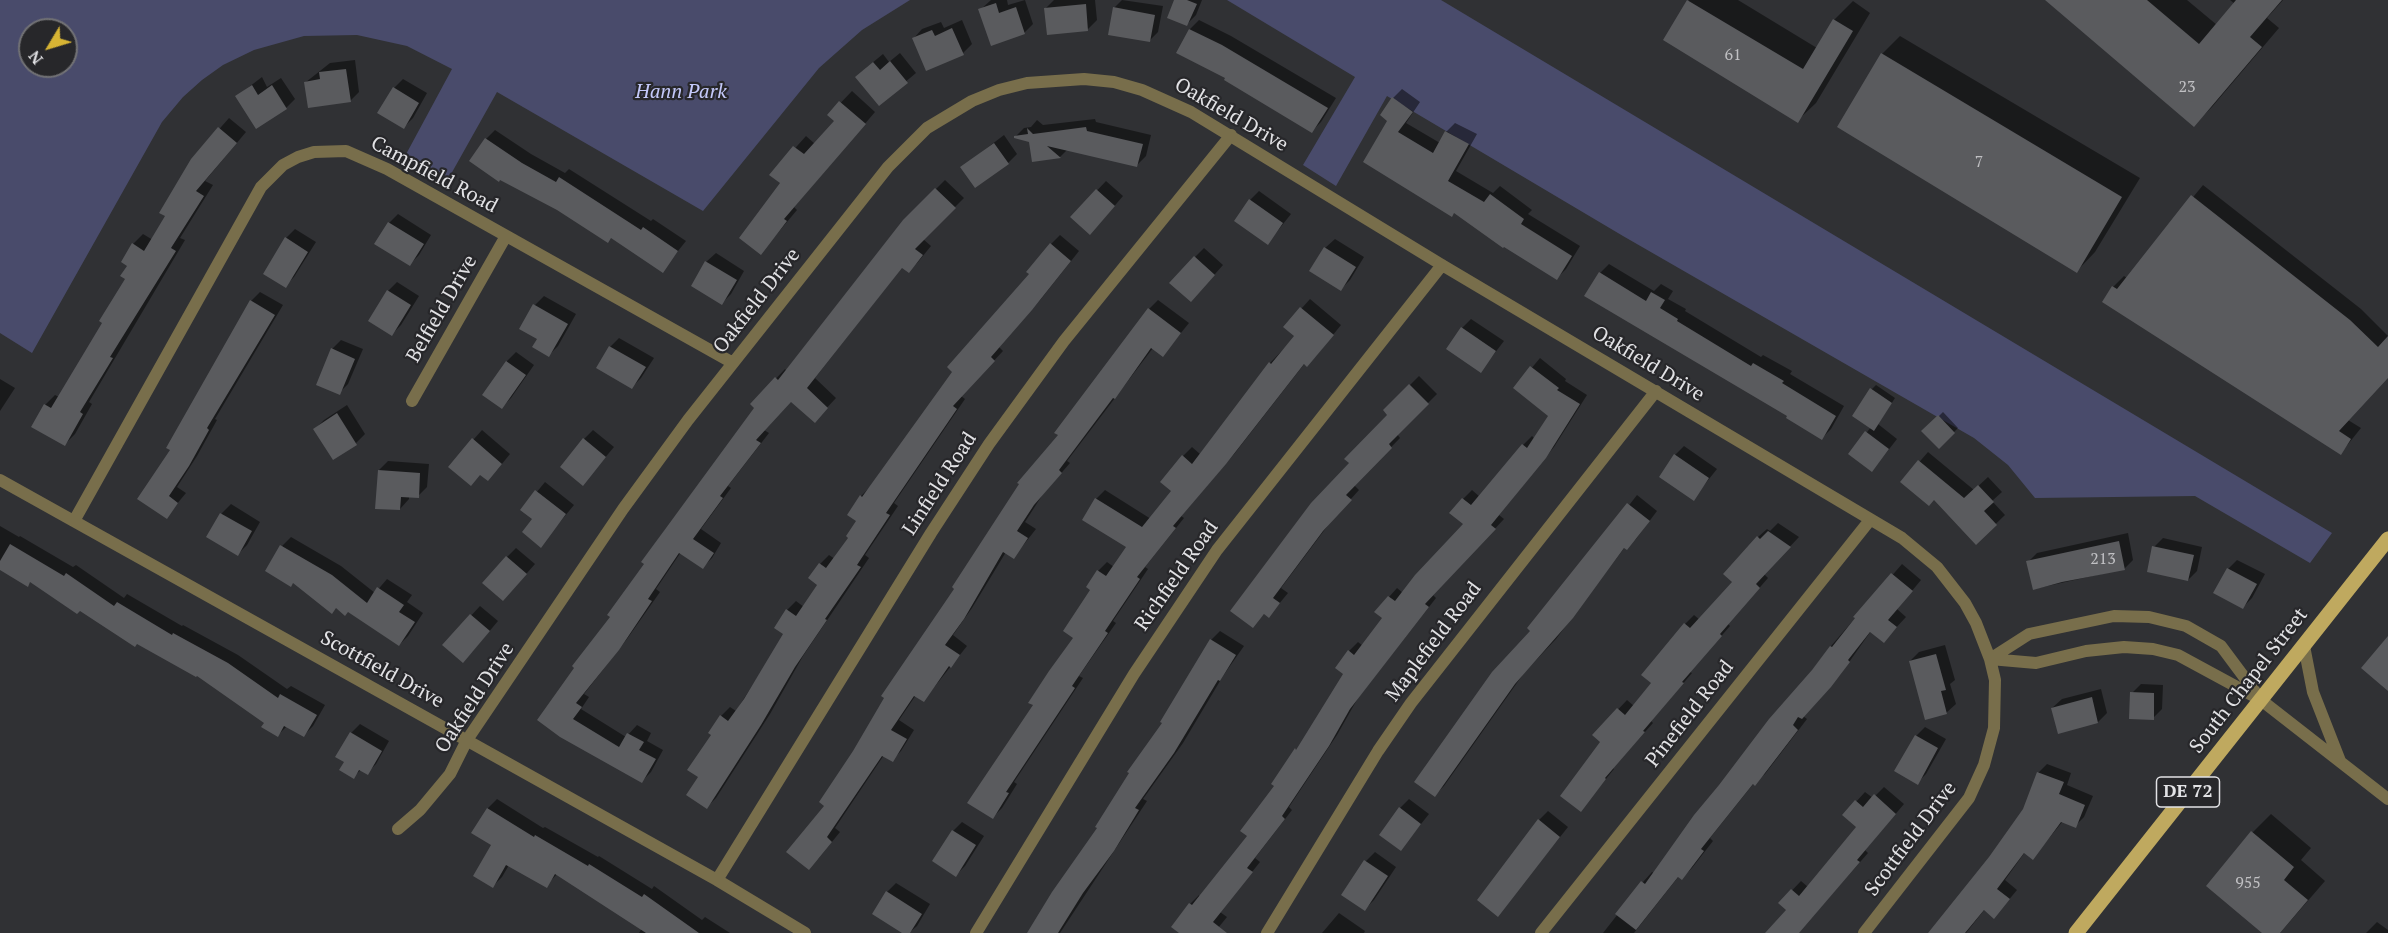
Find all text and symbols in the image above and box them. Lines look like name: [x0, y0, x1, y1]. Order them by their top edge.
north arrow: [18, 18, 78, 78]
house number: 61: [1724, 45, 1742, 65]
text: N: [23, 46, 48, 69]
street label: Oakfield Drive: [1170, 73, 1292, 157]
house number: 23: [2178, 77, 2196, 97]
park label: Hann Park: [635, 80, 727, 104]
street label: Campfield Road: [366, 131, 502, 219]
house number: 7: [1975, 152, 1983, 172]
street label: Oakfield Drive: [708, 244, 806, 358]
street label: Belfield Drive: [402, 251, 482, 367]
street label: Oakfield Drive: [1587, 321, 1709, 407]
street label: Linfield Road: [898, 428, 982, 540]
street label: Richfield Road: [1130, 516, 1224, 636]
house number: 213: [2090, 549, 2116, 569]
street label: Maplefield Road: [1381, 577, 1487, 707]
street label: South Chapel Street: [2185, 604, 2313, 758]
street label: Scottfield Drive: [316, 626, 448, 714]
street label: Oakfield Drive: [430, 638, 520, 758]
street label: Pinefield Road: [1641, 656, 1739, 772]
street label: Scottfield Drive: [1860, 777, 1962, 901]
road number: DE 72: [2156, 777, 2220, 807]
house number: 955: [2235, 873, 2261, 893]

